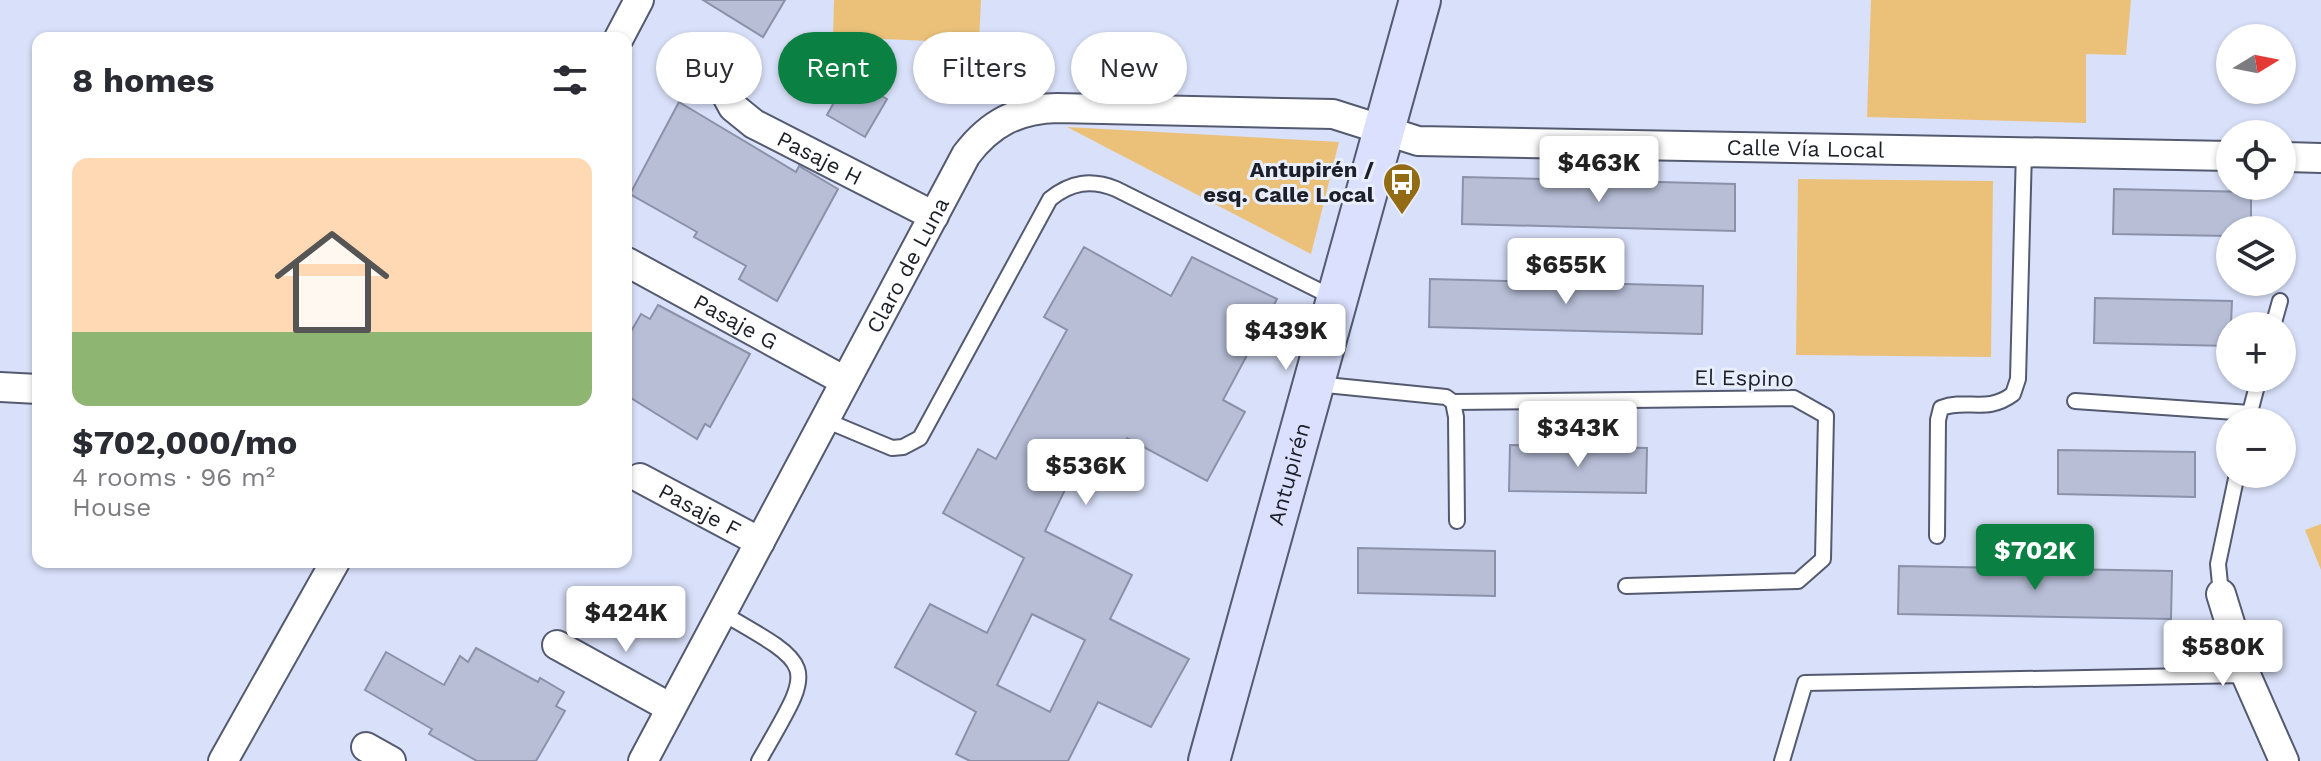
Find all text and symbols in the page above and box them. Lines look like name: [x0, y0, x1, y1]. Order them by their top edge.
north arrow: [2216, 24, 2296, 104]
map controls: [2216, 24, 2296, 488]
chip: Buy: [656, 32, 762, 104]
chip: Rent: [778, 32, 897, 104]
chip: Filters: [913, 32, 1055, 104]
chip: New: [1071, 32, 1187, 104]
icon: filters: [548, 58, 592, 102]
text: 8 homes: [72, 60, 214, 100]
button: locate: [2216, 120, 2296, 200]
street label: Pasaje H: [773, 126, 867, 190]
street label: Calle Vía Local: [1726, 134, 1885, 162]
pin: $463K: [1543, 136, 1655, 204]
text: $463K: [1558, 147, 1640, 177]
place label: Antupirén / esq. Calle Local: [1203, 157, 1375, 207]
bus stop icon: Antupirén / esq. Calle Local: [1381, 161, 1423, 216]
street label: Claro de Luna: [861, 193, 954, 337]
icon: home: [260, 210, 404, 354]
button: layers: [2216, 216, 2296, 296]
pin: $655K: [1510, 238, 1622, 306]
text: $655K: [1525, 249, 1607, 279]
street label: Pasaje G: [689, 288, 782, 354]
pin: $439K: [1230, 304, 1342, 372]
button: +: [2216, 312, 2296, 392]
text: $439K: [1245, 315, 1327, 345]
street label: El Espino: [1694, 365, 1794, 391]
pin: $343K: [1522, 401, 1634, 469]
button: −: [2216, 408, 2296, 488]
text: $343K: [1537, 412, 1619, 442]
street label: Antupirén: [1262, 420, 1315, 528]
text: $702,000/mo: [72, 422, 297, 462]
pin: $536K: [1030, 439, 1142, 507]
text: $536K: [1045, 450, 1127, 480]
text: 4 rooms · 96 m²: [72, 462, 275, 492]
street label: Pasaje F: [655, 478, 745, 542]
text: House: [72, 492, 151, 522]
pin: $702K: [1979, 524, 2091, 592]
text: $702K: [1994, 535, 2076, 565]
pin: $424K: [570, 586, 682, 654]
text: $424K: [584, 597, 668, 627]
pin: $580K: [2167, 620, 2279, 688]
text: $580K: [2182, 631, 2264, 661]

